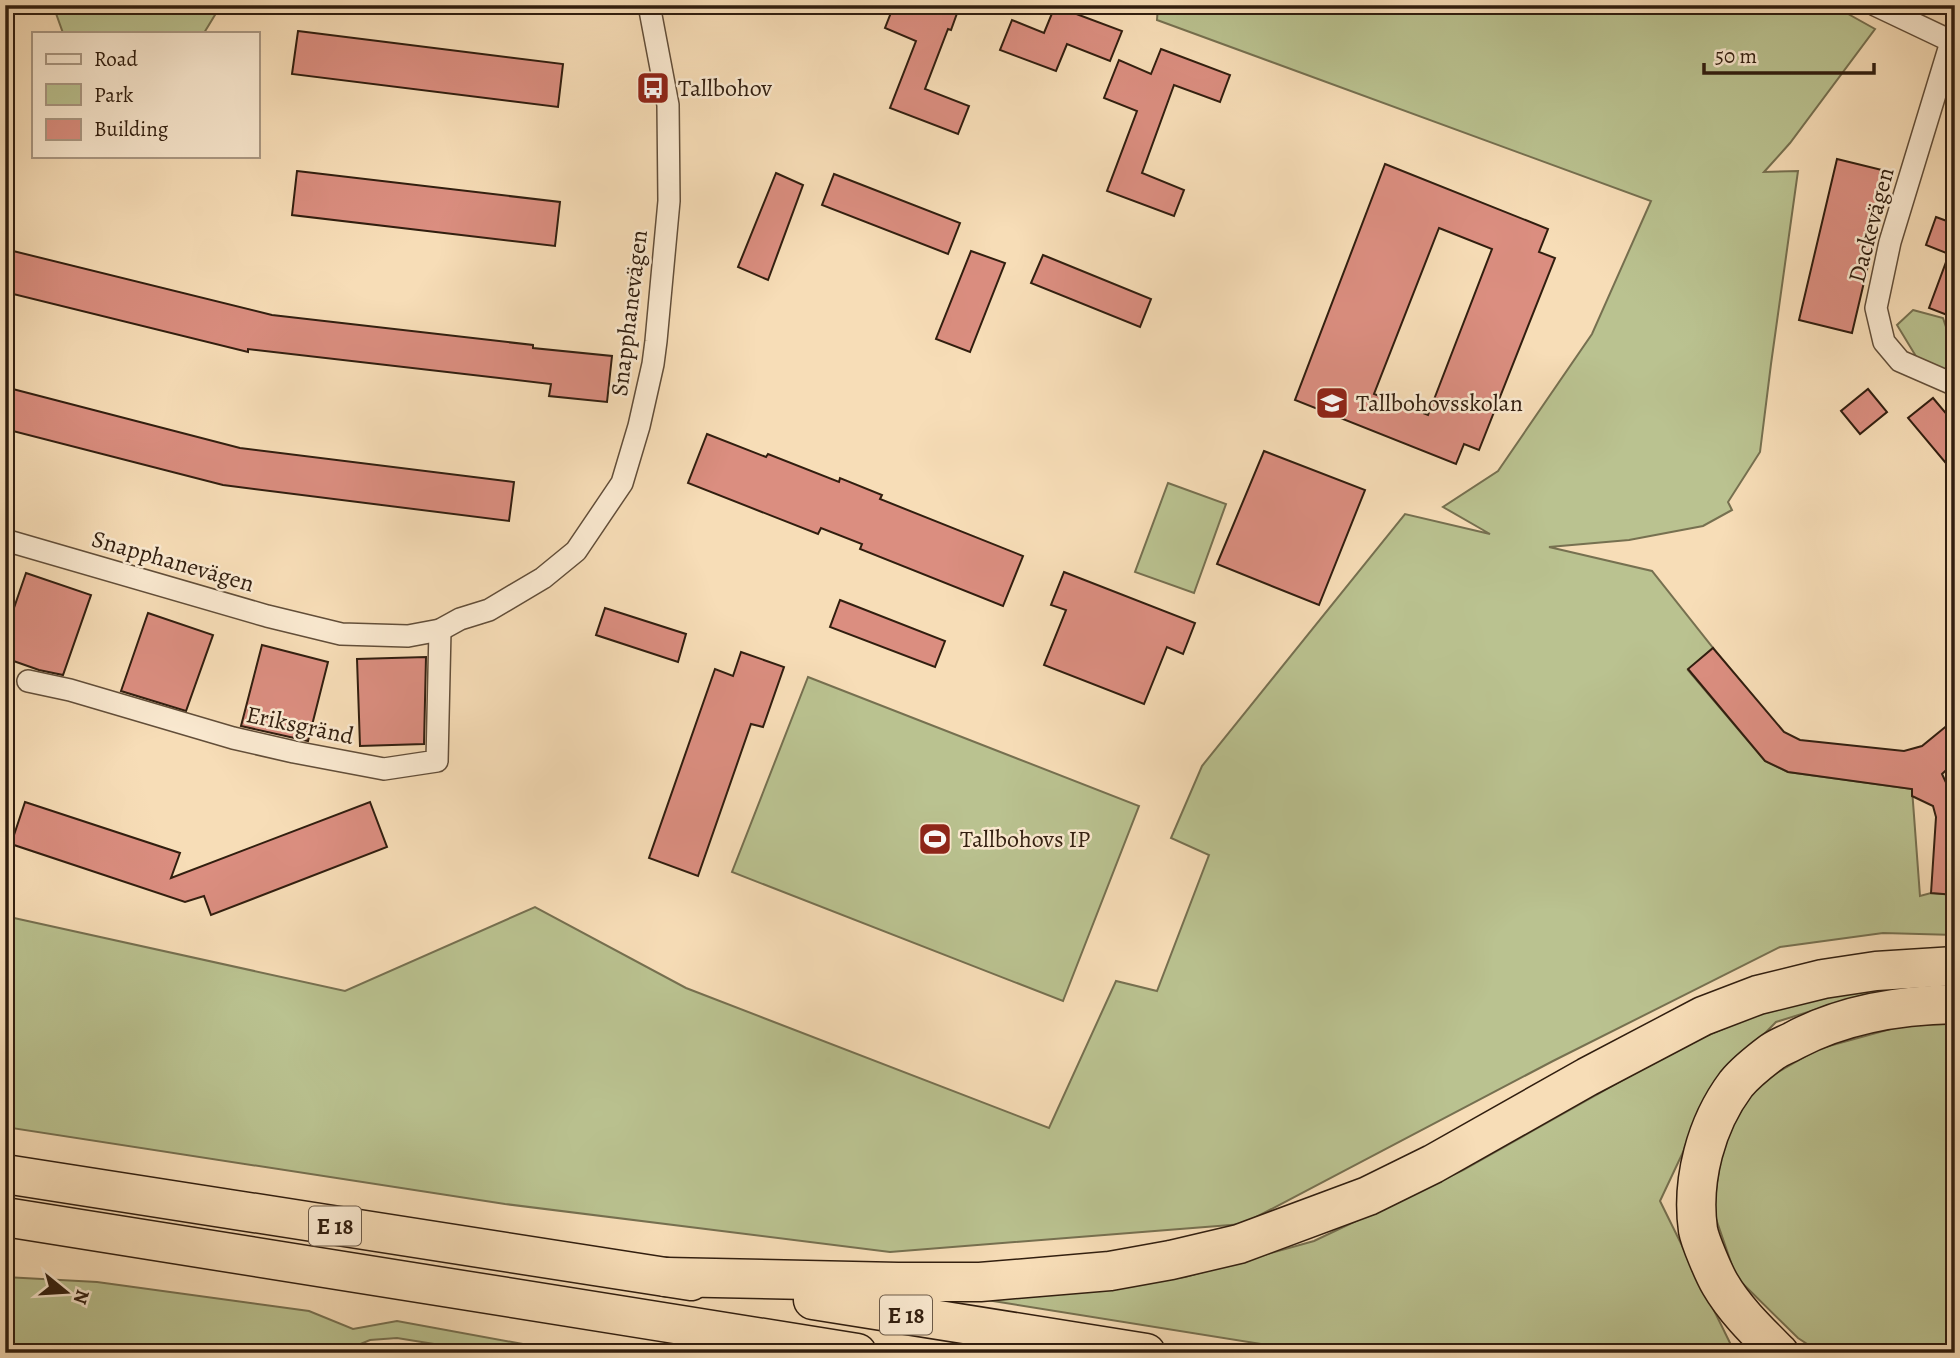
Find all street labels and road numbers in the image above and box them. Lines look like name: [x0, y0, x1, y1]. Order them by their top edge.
street label: Dackevägen: [1840, 164, 1902, 286]
street label: Snapphanevägen: [603, 228, 655, 398]
street label: Snapphanevägen: [88, 523, 258, 599]
street label: Eriksgränd: [243, 698, 357, 752]
road number: E 18: [309, 1206, 361, 1246]
road number: E 18: [880, 1296, 932, 1334]

